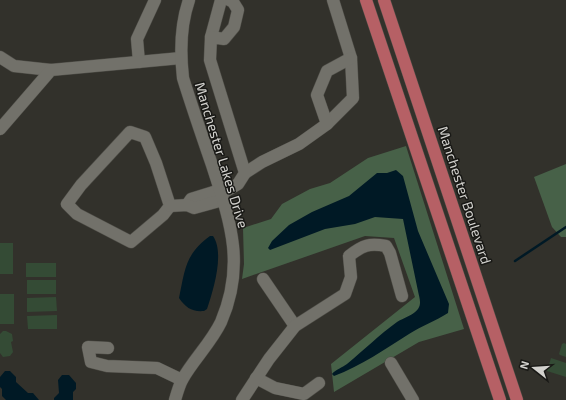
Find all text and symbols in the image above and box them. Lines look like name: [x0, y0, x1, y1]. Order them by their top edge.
street label: Manchester Lakes Drive: [192, 80, 252, 230]
street label: Manchester Boulevard: [435, 124, 495, 266]
north arrow: [514, 348, 554, 388]
text: N: [517, 359, 531, 371]

